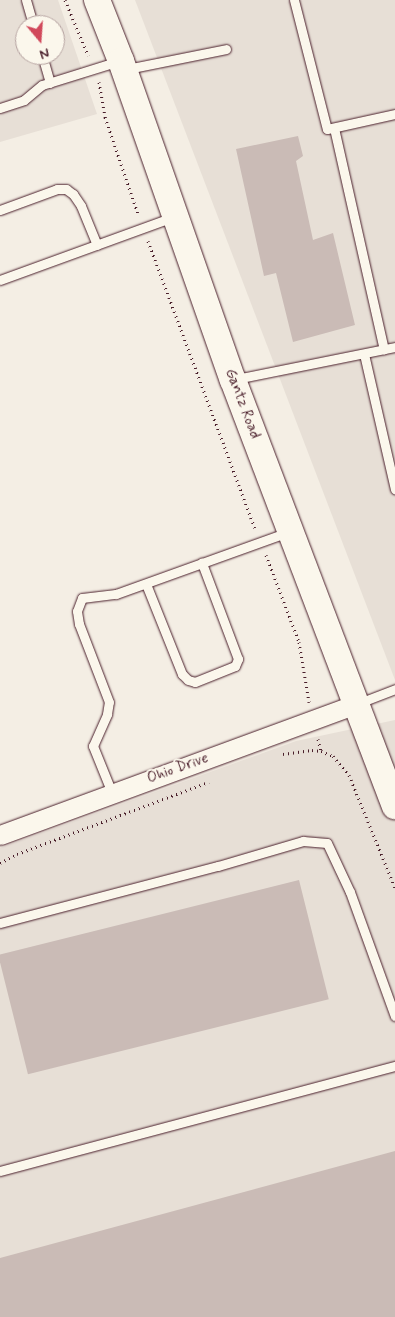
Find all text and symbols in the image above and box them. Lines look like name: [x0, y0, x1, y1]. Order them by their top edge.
north arrow: [15, 15, 65, 65]
text: N: [37, 43, 52, 63]
street label: Gantz Road: [220, 366, 264, 442]
street label: Ohio Drive: [145, 750, 211, 788]

